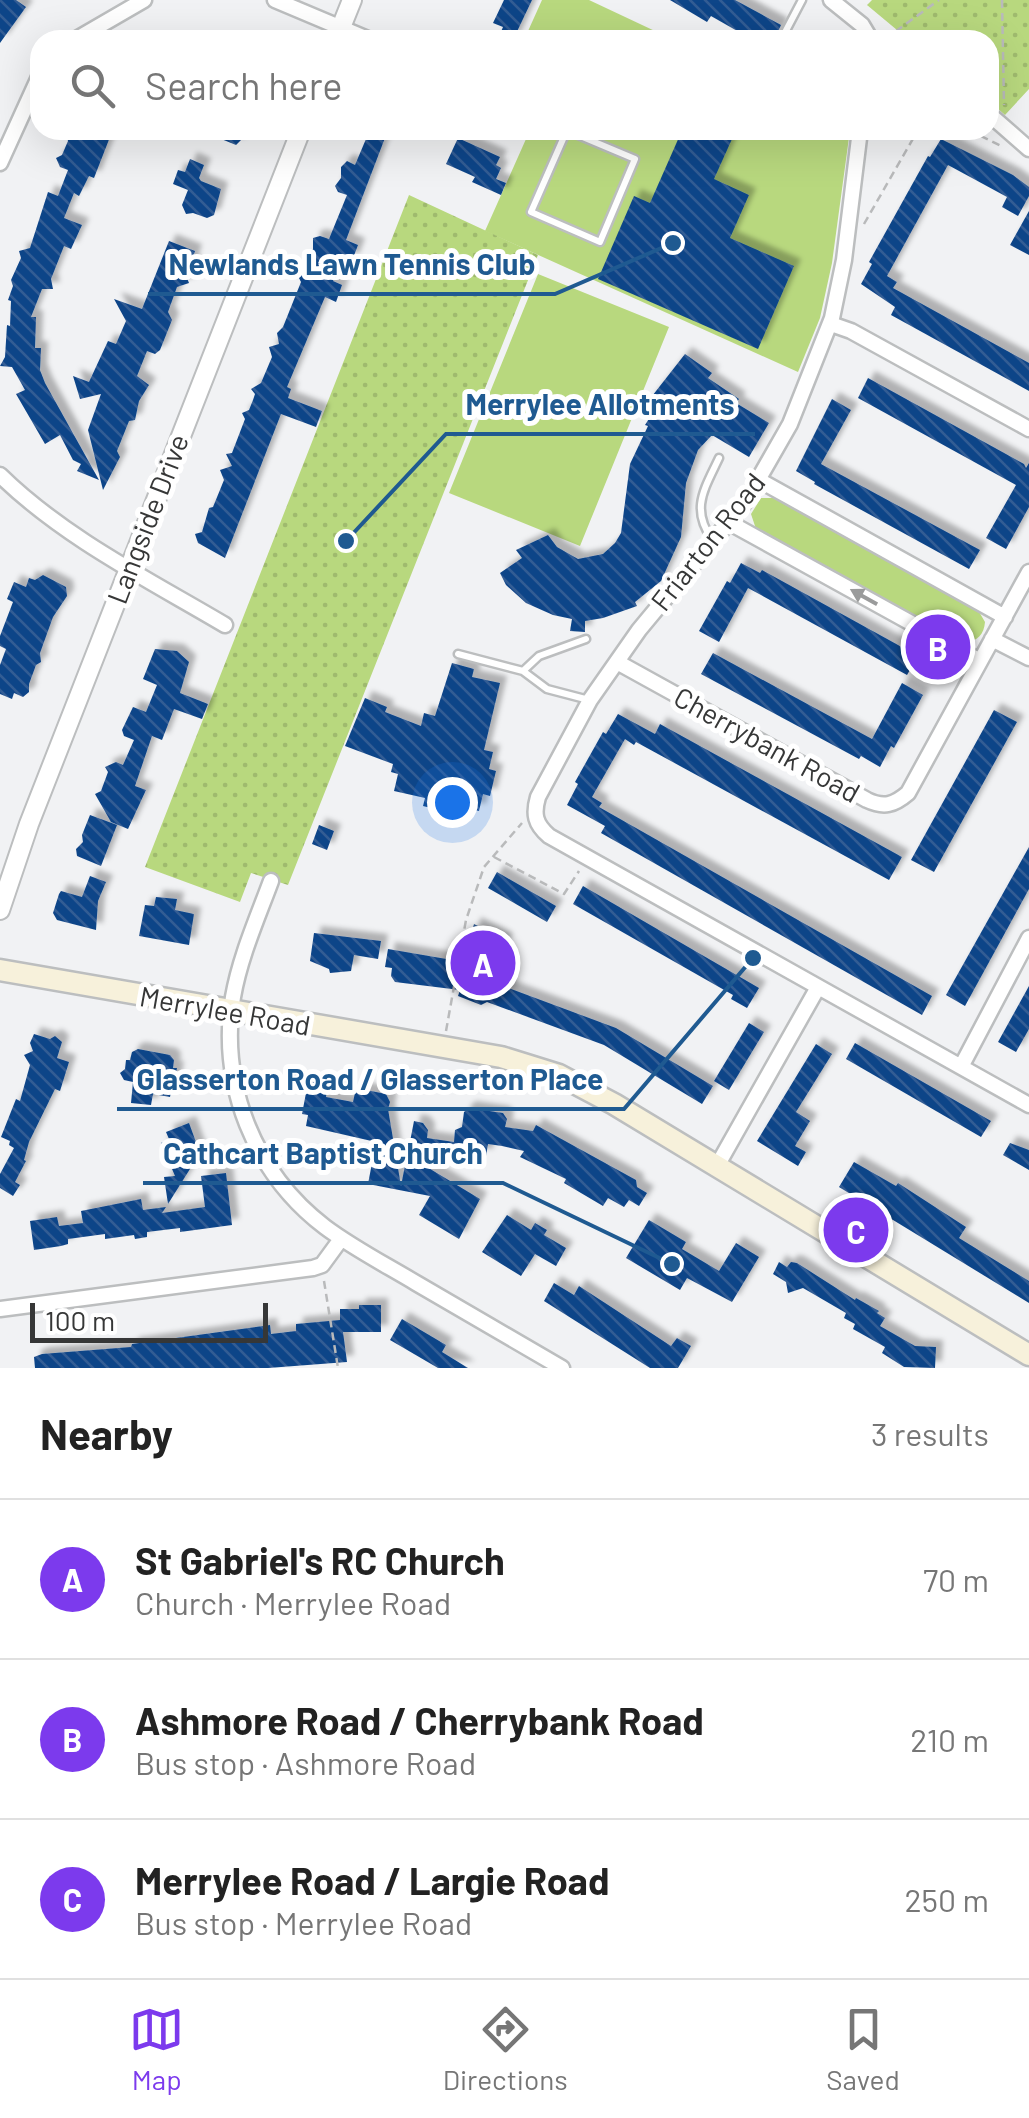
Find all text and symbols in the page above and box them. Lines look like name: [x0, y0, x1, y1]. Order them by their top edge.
search box: [30, 30, 999, 140]
icon: search: [65, 58, 120, 113]
text: Search here: [145, 62, 343, 108]
callout: Newlands Lawn Tennis Club: [148, 234, 555, 294]
text: Newlands Lawn Tennis Club: [169, 245, 535, 281]
callout: Merrylee Allotments: [446, 374, 755, 434]
text: Merrylee Allotments: [465, 385, 735, 421]
street label: Langside Drive: [99, 429, 195, 608]
street label: Friarton Road: [643, 466, 772, 617]
one-way arrow: [850, 588, 879, 605]
pin: B: [906, 610, 970, 684]
street label: Cherrybank Road: [669, 679, 866, 809]
your location: [427, 777, 478, 828]
pin: A: [450, 926, 516, 1000]
street label: Merrylee Road: [137, 978, 313, 1042]
callout: Glasserton Road / Glasserton Place: [117, 1049, 624, 1109]
text: Glasserton Road / Glasserton Place: [137, 1060, 603, 1096]
callout: Cathcart Baptist Church: [143, 1123, 503, 1183]
text: Cathcart Baptist Church: [163, 1134, 483, 1170]
pin: C: [824, 1192, 888, 1268]
scale bar: [30, 1298, 268, 1342]
text: 100 m: [45, 1303, 115, 1337]
text: Nearby: [40, 1408, 173, 1458]
text: 3 results: [871, 1414, 989, 1452]
text: St Gabriel's RC Church: [135, 1537, 505, 1583]
text: A: [62, 1560, 83, 1598]
text: 70 m: [923, 1560, 989, 1598]
text: Church · Merrylee Road: [135, 1583, 451, 1621]
text: Ashmore Road / Cherrybank Road: [135, 1697, 704, 1743]
text: B: [63, 1720, 82, 1758]
text: 210 m: [910, 1720, 989, 1758]
text: Bus stop · Ashmore Road: [135, 1743, 476, 1781]
text: Merrylee Road / Largie Road: [135, 1857, 609, 1903]
text: C: [63, 1880, 82, 1918]
text: 250 m: [904, 1880, 989, 1918]
text: Bus stop · Merrylee Road: [135, 1903, 472, 1941]
tab: Map: [129, 2002, 184, 2096]
tab: Directions: [443, 2002, 568, 2096]
tab: Saved: [826, 2002, 900, 2096]

